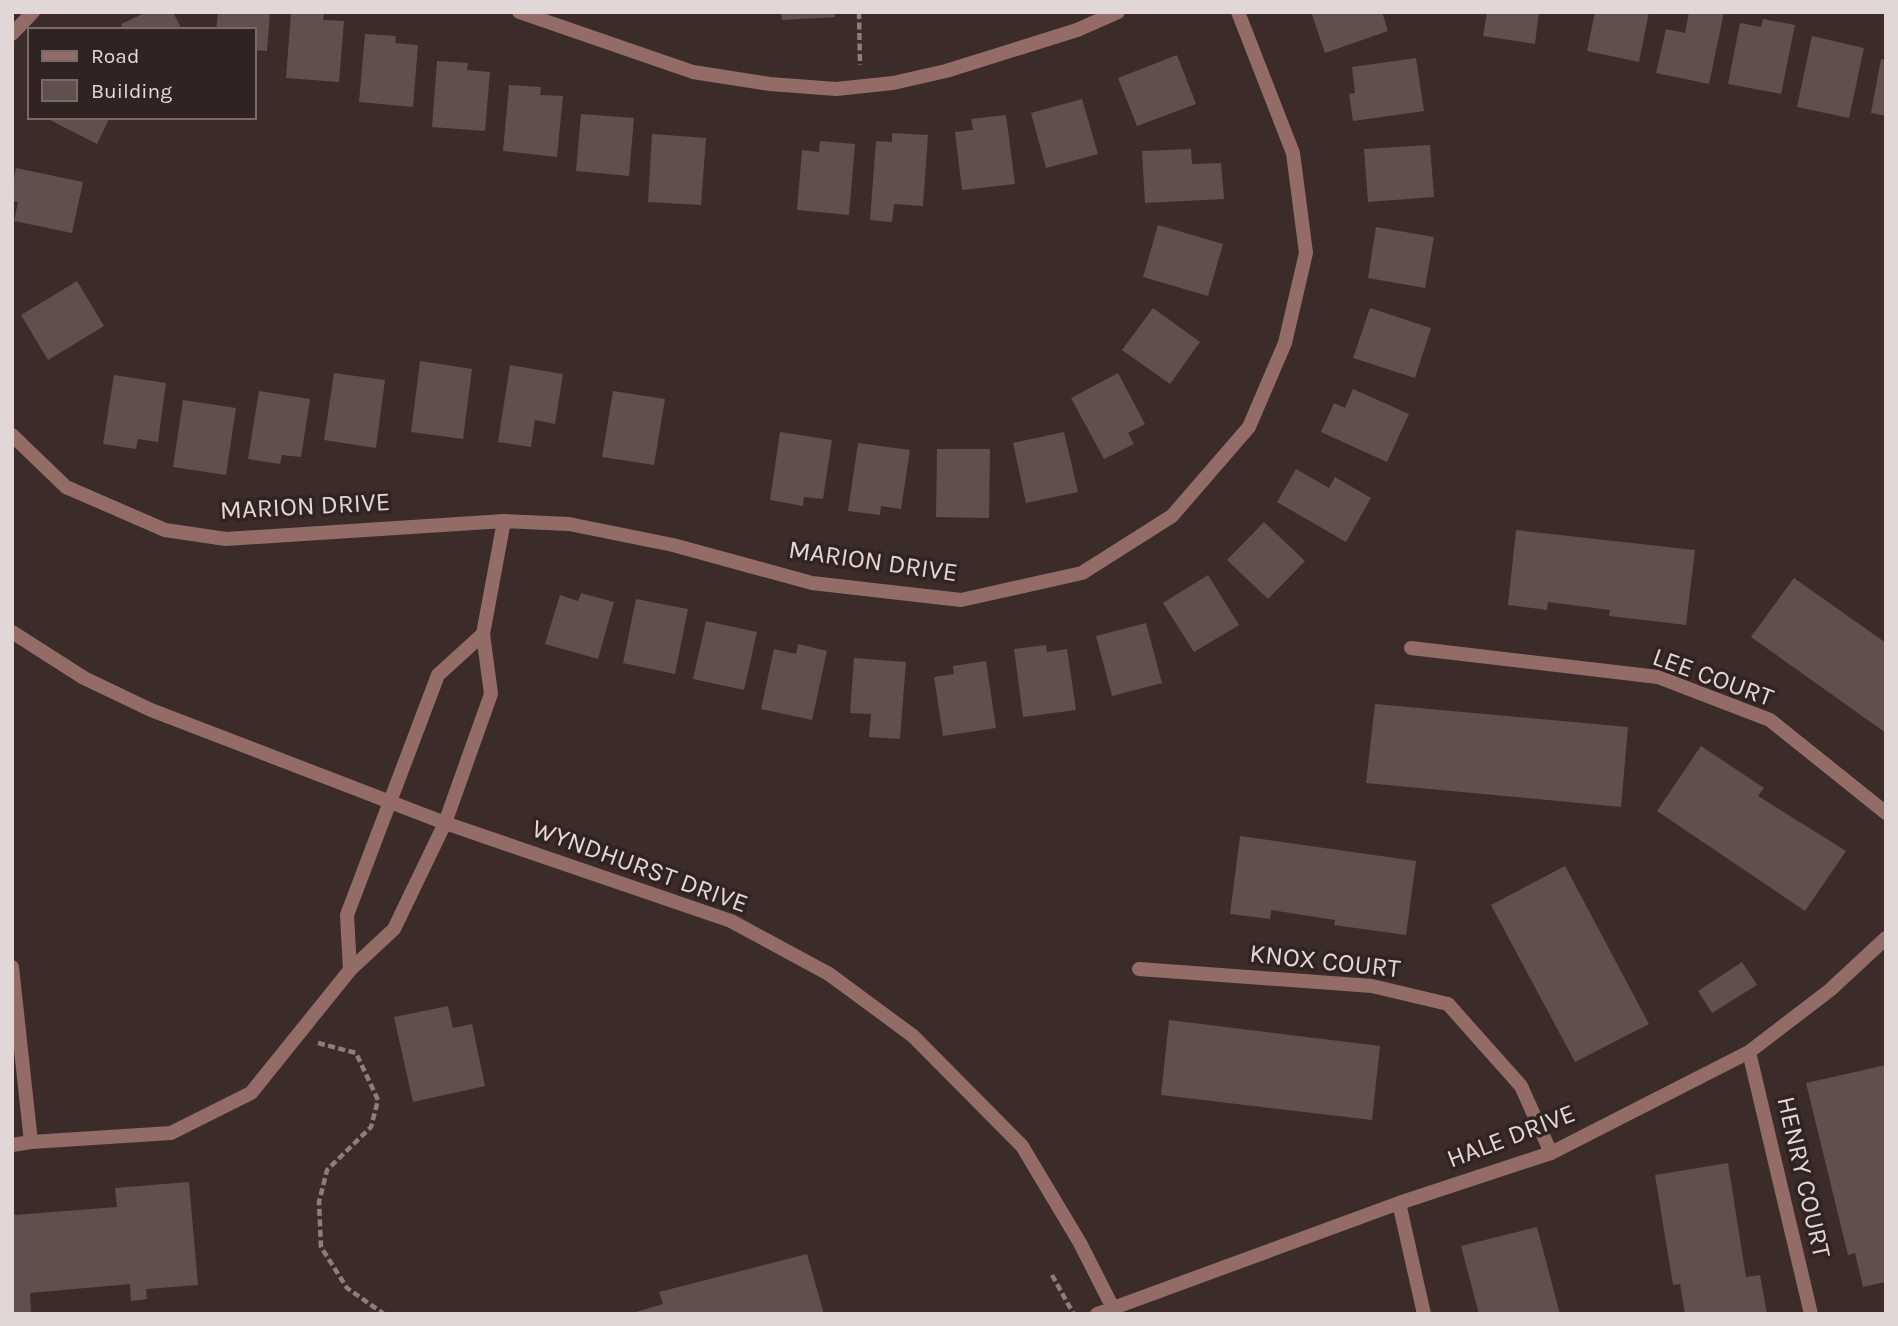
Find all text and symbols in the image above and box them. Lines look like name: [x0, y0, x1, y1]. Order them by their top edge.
legend: [28, 28, 256, 119]
text: Road: [91, 44, 139, 68]
text: Building: [91, 79, 172, 103]
street label: MARION DRIVE: [219, 486, 391, 526]
street label: MARION DRIVE: [786, 534, 960, 588]
street label: LEE COURT: [1648, 641, 1778, 713]
street label: WYNDHURST DRIVE: [528, 813, 752, 919]
street label: KNOX COURT: [1248, 938, 1402, 984]
street label: HENRY COURT: [1770, 1093, 1838, 1261]
street label: HALE DRIVE: [1442, 1097, 1580, 1175]

